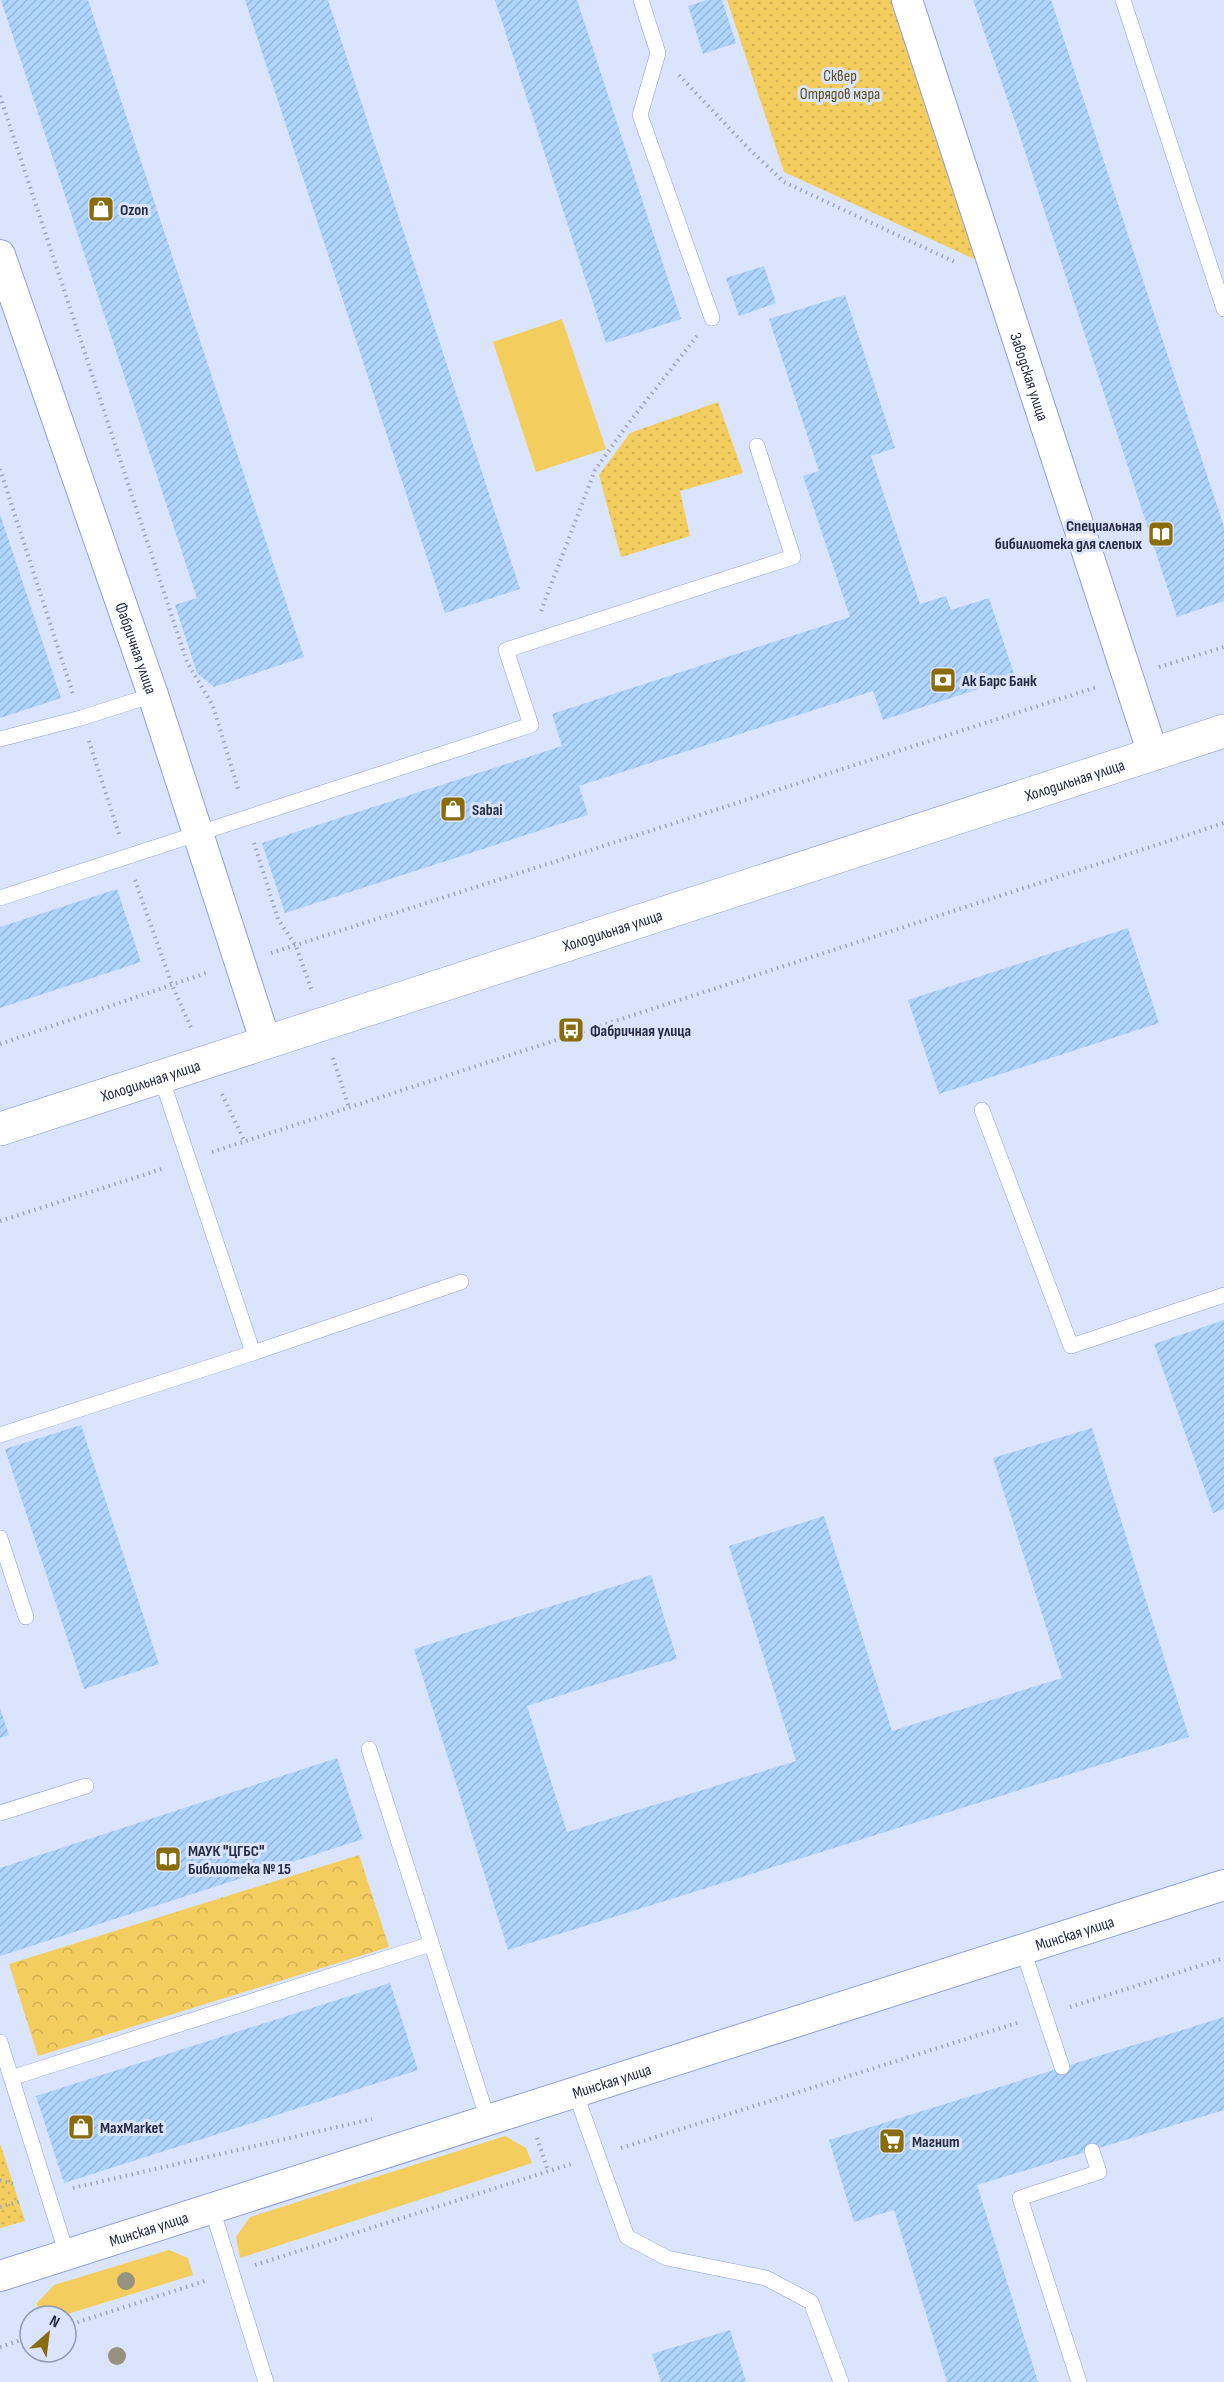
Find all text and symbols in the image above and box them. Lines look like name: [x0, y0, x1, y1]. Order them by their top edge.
park label: Сквер Отрядов мэра: [800, 67, 880, 104]
shop icon: Ozon: [86, 194, 116, 224]
place label: Ozon: [120, 201, 148, 220]
street label: Заводская улица: [1005, 330, 1052, 424]
place label: Специальная бибилиотека для слепых: [995, 517, 1142, 554]
library icon: Специальная бибилиотека для слепых: [1146, 519, 1176, 549]
street label: Фабричная улица: [111, 600, 160, 697]
bank icon: Ак Барс Банк: [928, 665, 958, 695]
place label: Ак Барс Банк: [961, 672, 1037, 691]
street label: Холодильная улица: [1022, 756, 1127, 806]
shop icon: Sabai: [438, 794, 468, 824]
place label: Sabai: [472, 801, 503, 820]
street label: Холодильная улица: [560, 906, 665, 957]
bus stop icon: Фабричная улица: [556, 1015, 586, 1045]
place label: Фабричная улица: [590, 1022, 691, 1041]
street label: Холодильная улица: [98, 1057, 203, 1107]
place label: МАУК "ЦГБС" Библиотека № 15: [188, 1842, 291, 1879]
library icon: МАУК "ЦГБС" Библиотека № 15: [153, 1844, 183, 1874]
street label: Минская улица: [1033, 1913, 1117, 1956]
street label: Минская улица: [570, 2061, 654, 2104]
shop icon: MaxMarket: [66, 2112, 96, 2142]
place label: MaxMarket: [100, 2119, 163, 2138]
supermarket icon: Магнит: [877, 2126, 907, 2156]
place label: Магнит: [912, 2133, 960, 2152]
street label: Минская улица: [107, 2208, 191, 2251]
north arrow: [18, 2304, 78, 2364]
text: N: [46, 2312, 63, 2332]

